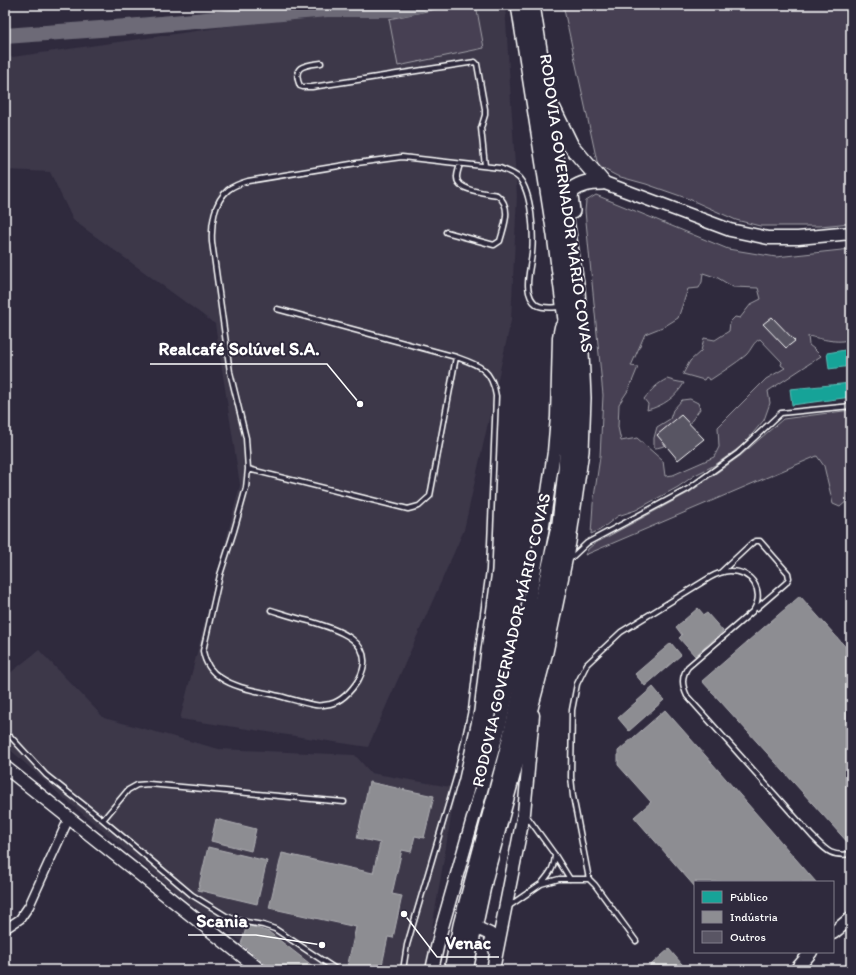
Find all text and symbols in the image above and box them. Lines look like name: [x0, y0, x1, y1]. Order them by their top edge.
street label: RODOVIA GOVERNADOR MÁRIO COVAS: [536, 52, 598, 354]
callout: Realcafé Solúvel S.A.: [150, 334, 327, 364]
text: Realcafé Solúvel S.A.: [158, 338, 320, 360]
street label: RODOVIA GOVERNADOR MÁRIO COVAS: [467, 491, 555, 789]
legend: [694, 881, 834, 953]
text: Público: [730, 890, 768, 904]
callout: Scania: [188, 905, 256, 935]
text: Scania: [196, 910, 248, 932]
text: Indústria: [730, 910, 778, 924]
callout: Venac: [437, 927, 499, 957]
text: Outros: [730, 930, 766, 944]
text: Venac: [445, 932, 492, 954]

